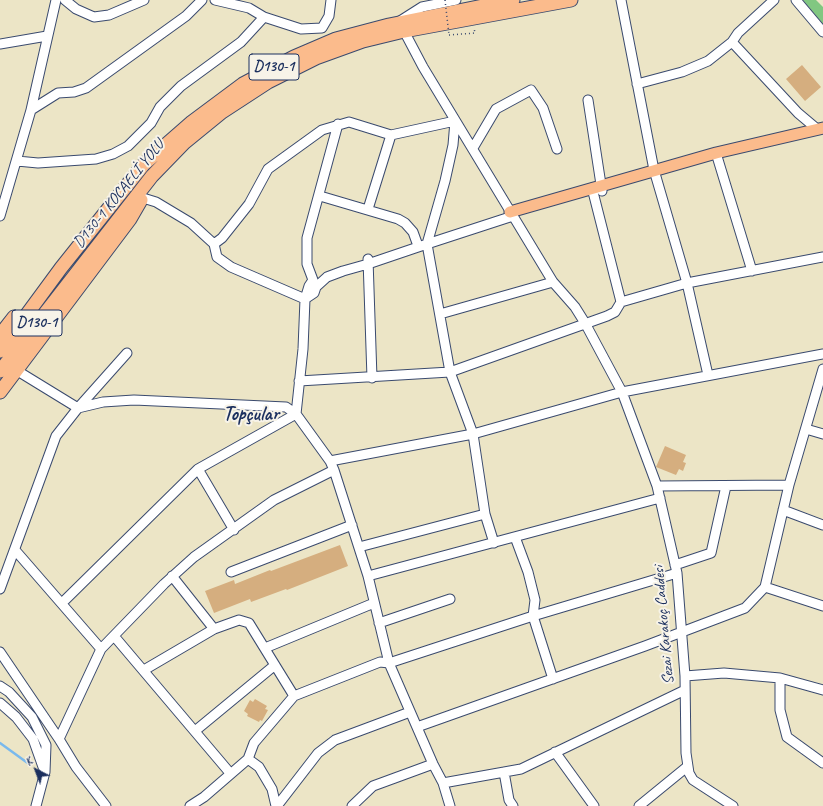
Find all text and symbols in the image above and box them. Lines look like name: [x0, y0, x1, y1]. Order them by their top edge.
road number: D130-1: [249, 54, 299, 80]
street label: D130-1 KOCAELİ YOLU: [70, 136, 168, 252]
road number: D130-1: [12, 310, 62, 336]
district label: Topçular: [223, 403, 279, 427]
street label: Sezai Karakoç Caddesi: [649, 565, 679, 685]
north arrow: [16, 750, 56, 790]
text: K: [21, 754, 35, 768]

